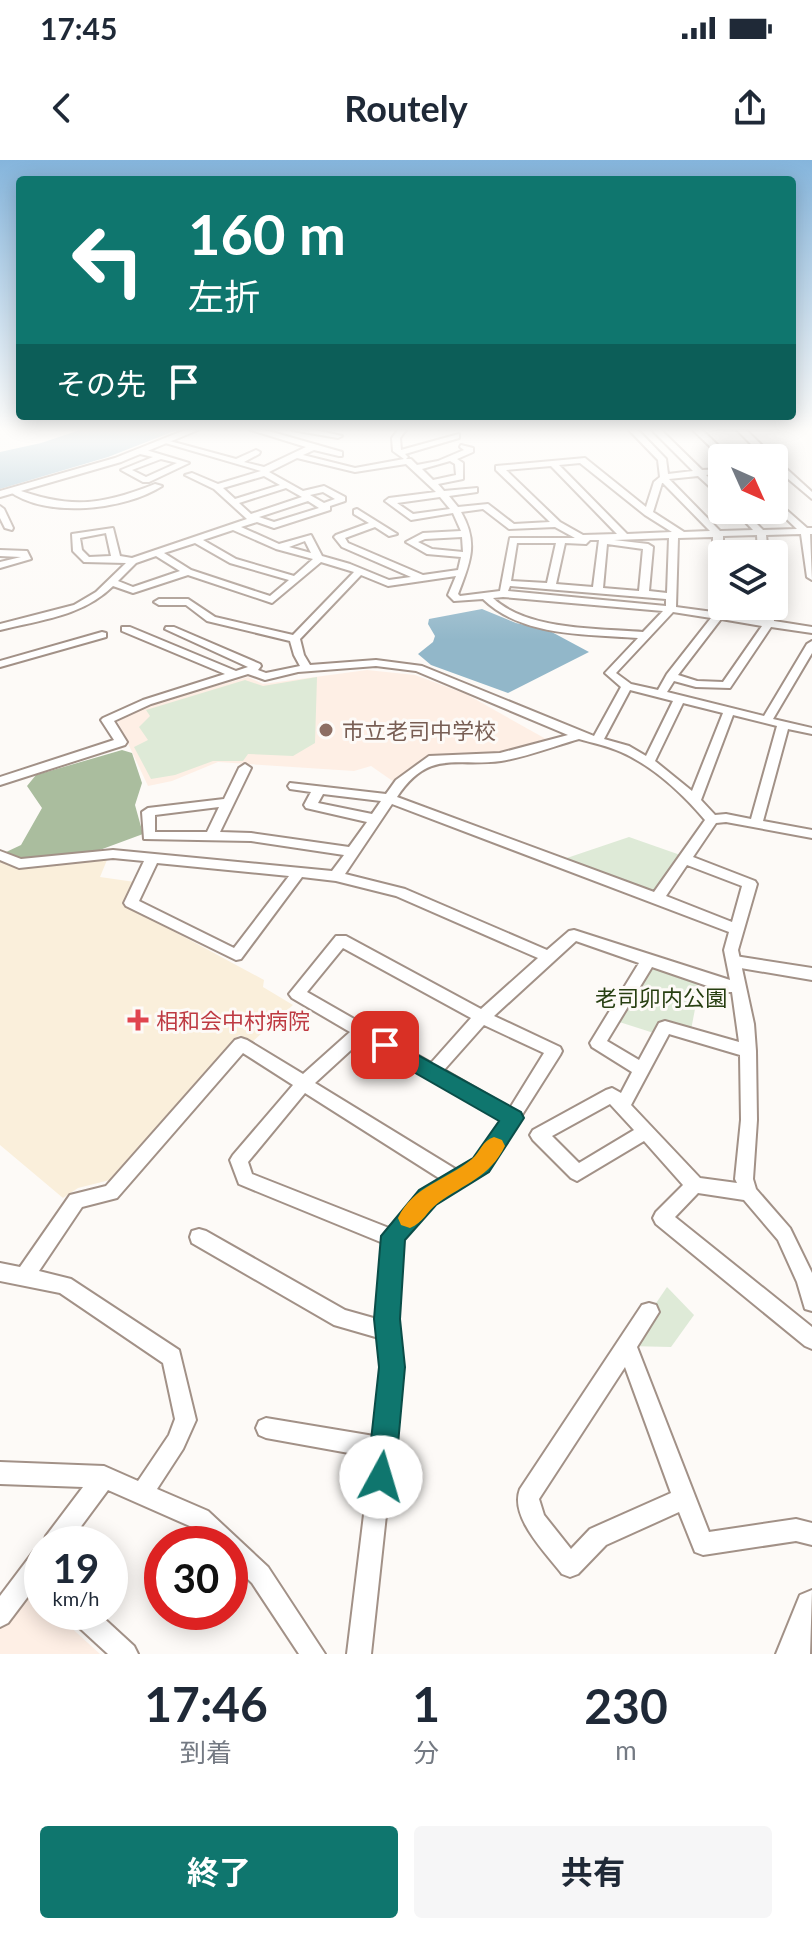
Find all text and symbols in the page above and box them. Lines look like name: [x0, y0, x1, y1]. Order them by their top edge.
text: 17:45: [40, 10, 117, 46]
icon: back: [40, 86, 84, 130]
text: Routely: [344, 86, 468, 130]
icon: share: [728, 86, 772, 130]
text: 160 m: [188, 200, 346, 267]
icon: left: [56, 208, 160, 312]
text: 左折: [188, 274, 260, 318]
icon: arrive: [162, 360, 206, 404]
text: その先: [56, 365, 146, 401]
north arrow: [708, 444, 788, 524]
map controls: [708, 444, 788, 620]
button: layers: [708, 540, 788, 620]
place label: 市立老司中学校: [342, 717, 496, 744]
marker: 市立老司中学校: [317, 721, 335, 739]
park label: 老司卯内公園: [595, 984, 727, 1011]
place label: 相和会中村病院: [156, 1007, 310, 1034]
marker: 相和会中村病院: [127, 1009, 149, 1031]
pin: [351, 1011, 419, 1079]
icon: arrive: [363, 1023, 407, 1067]
position arrow: [339, 1435, 423, 1519]
speed limit sign: 30: [144, 1526, 248, 1630]
text: 19: [53, 1544, 99, 1592]
text: km/h: [53, 1586, 99, 1610]
text: 17:46: [144, 1675, 268, 1732]
text: 1: [412, 1675, 440, 1732]
text: 230: [584, 1677, 668, 1734]
text: m: [615, 1734, 637, 1766]
text: 到着: [180, 1736, 232, 1768]
text: 分: [413, 1736, 439, 1768]
button: 終了: [40, 1826, 398, 1918]
button: 共有: [414, 1826, 772, 1918]

